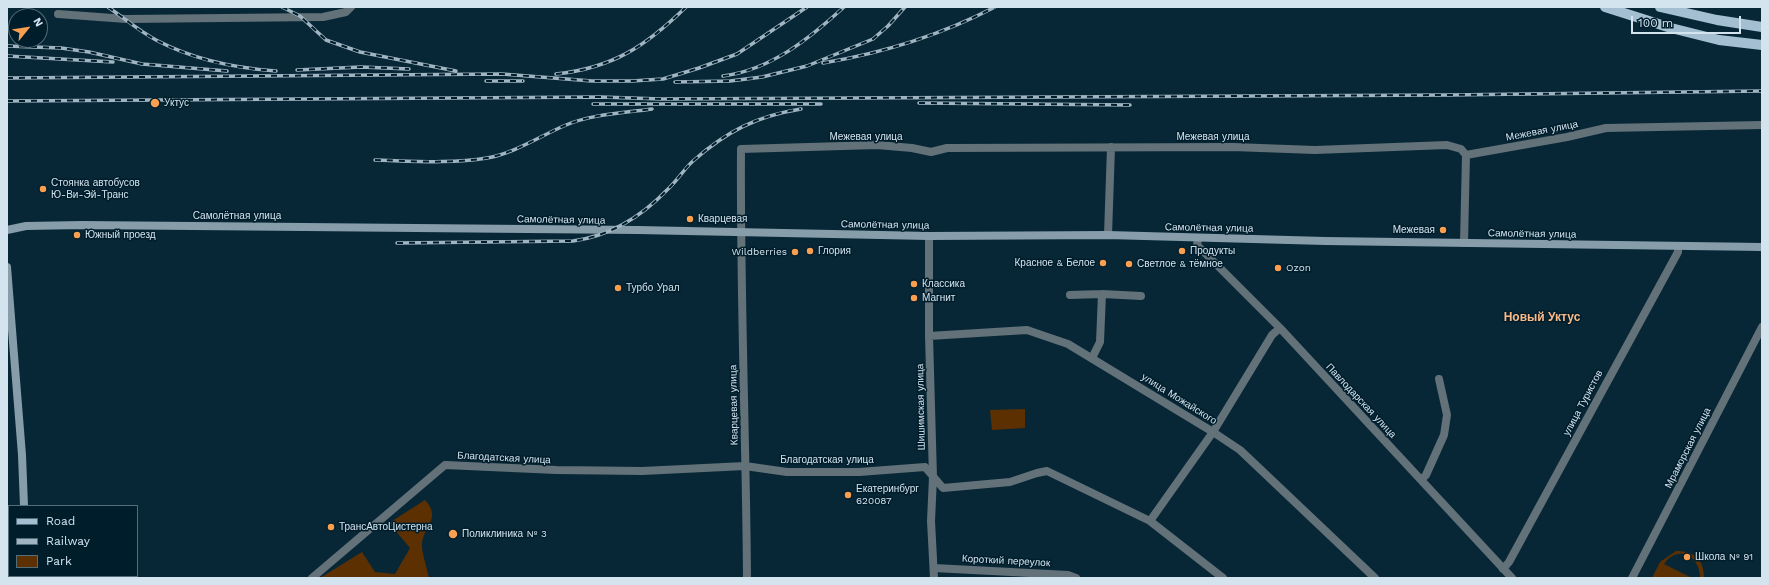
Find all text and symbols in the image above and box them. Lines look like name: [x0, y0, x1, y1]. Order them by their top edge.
north arrow: [8, 8, 48, 48]
scale bar: [1633, 8, 1743, 34]
text: N: [30, 15, 46, 29]
text: 100 m: [1638, 16, 1673, 30]
marker: Уктус: [149, 97, 161, 109]
place label: Уктус: [164, 97, 189, 109]
street label: Межевая улица: [1505, 118, 1579, 144]
street label: Межевая улица: [829, 131, 903, 143]
street label: Межевая улица: [1176, 131, 1250, 143]
place label: Стоянка автобусов Ю-Ви-Эй-Транс: [51, 177, 140, 200]
marker: Стоянка автобусов Ю-Ви-Эй-Транс: [38, 184, 48, 194]
street label: Самолётная улица: [193, 210, 281, 222]
street label: Самолётная улица: [517, 213, 605, 227]
place label: Кварцевая: [698, 213, 748, 225]
marker: Кварцевая: [685, 214, 695, 224]
street label: Самолётная улица: [841, 218, 929, 232]
street label: Самолётная улица: [1165, 221, 1253, 235]
place label: Межевая: [1393, 224, 1435, 236]
marker: Межевая: [1438, 225, 1448, 235]
street label: Самолётная улица: [1488, 227, 1576, 241]
place label: Южный проезд: [85, 229, 156, 241]
marker: Южный проезд: [72, 230, 82, 240]
place label: Глория: [818, 245, 851, 257]
place label: Продукты: [1190, 245, 1235, 257]
place label: Wildberries: [732, 246, 787, 258]
marker: Глория: [805, 246, 815, 256]
marker: Продукты: [1177, 246, 1187, 256]
marker: Wildberries: [790, 247, 800, 257]
place label: Красное & Белое: [1014, 257, 1095, 269]
marker: Красное & Белое: [1098, 258, 1108, 268]
place label: Светлое & тёмное: [1137, 258, 1223, 270]
marker: Светлое & тёмное: [1124, 259, 1134, 269]
place label: Ozon: [1286, 262, 1311, 274]
marker: Ozon: [1273, 263, 1283, 273]
place label: Классика: [922, 278, 965, 290]
marker: Классика: [909, 279, 919, 289]
place label: Турбо Урал: [626, 282, 680, 294]
marker: Турбо Урал: [613, 283, 623, 293]
place label: Магнит: [922, 292, 955, 304]
marker: Магнит: [909, 293, 919, 303]
district label: Новый Уктус: [1504, 310, 1580, 324]
street label: Павлодарская улица: [1323, 361, 1399, 441]
street label: Шишимская улица: [914, 364, 928, 450]
street label: Кварцевая улица: [727, 365, 741, 445]
street label: улица Туристов: [1561, 368, 1605, 438]
street label: улица Можайского: [1139, 371, 1219, 427]
street label: Мраморская улица: [1662, 406, 1714, 490]
street label: Благодатская улица: [457, 450, 551, 466]
street label: Благодатская улица: [780, 454, 874, 466]
place label: Екатеринбург 620087: [856, 483, 919, 506]
marker: Екатеринбург 620087: [843, 490, 853, 500]
legend: [8, 505, 138, 577]
text: Road: [46, 514, 75, 528]
place label: ТрансАвтоЦистерна: [339, 521, 433, 533]
marker: ТрансАвтоЦистерна: [326, 522, 336, 532]
marker: Поликлиника № 3: [447, 528, 459, 540]
place label: Поликлиника № 3: [462, 528, 547, 540]
text: Railway: [46, 534, 90, 548]
place label: Школа № 91: [1695, 551, 1753, 563]
marker: Школа № 91: [1682, 552, 1692, 562]
street label: Короткий переулок: [962, 553, 1050, 569]
text: Park: [46, 554, 72, 568]

